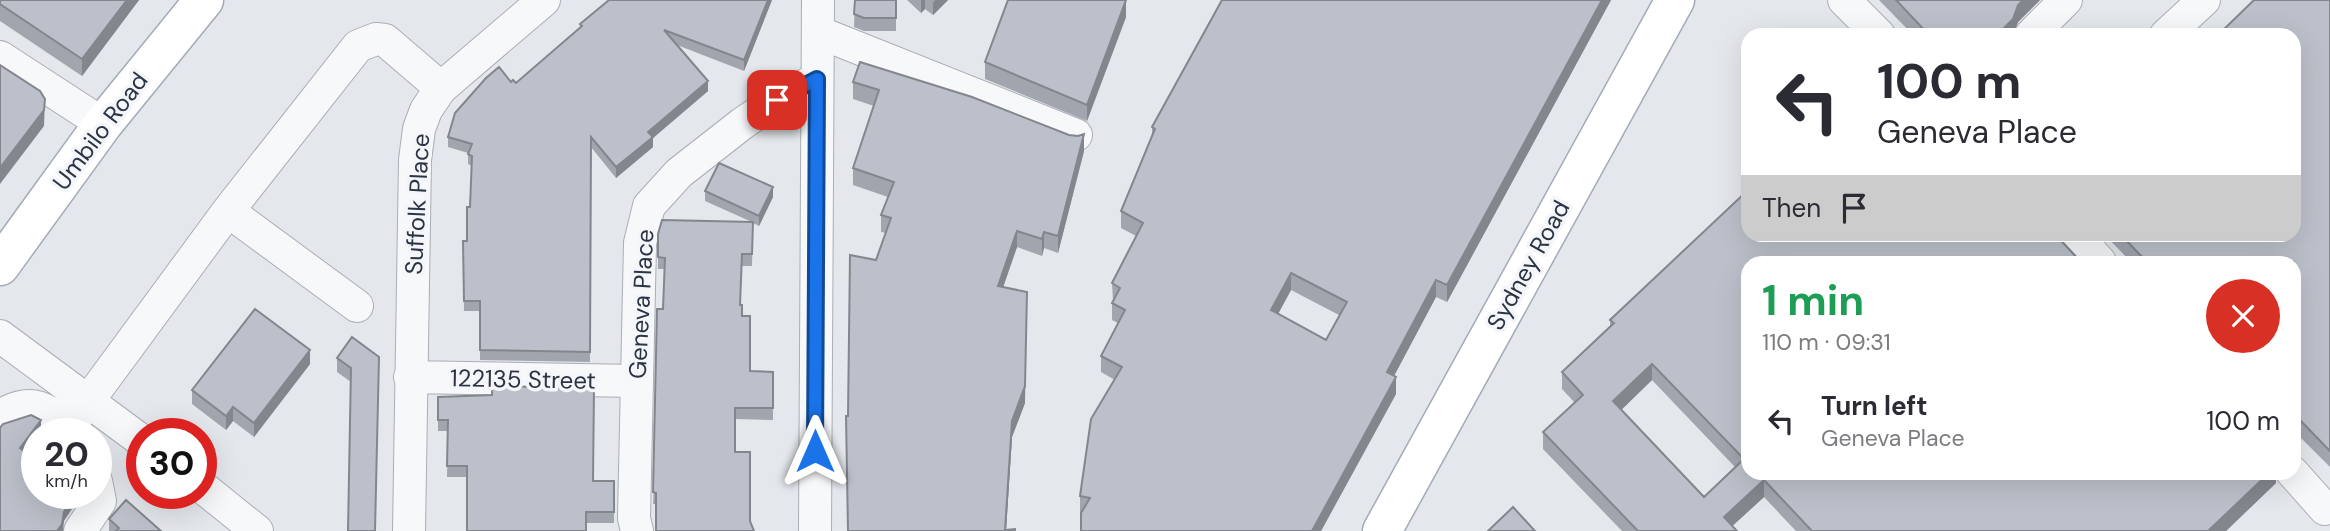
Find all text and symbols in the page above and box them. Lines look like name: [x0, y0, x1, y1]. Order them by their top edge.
text: 100 m: [1877, 49, 2021, 113]
icon: left: [1762, 56, 1853, 147]
street label: Umbilo Road: [46, 66, 154, 196]
pin: [747, 70, 807, 130]
icon: arrive: [758, 81, 796, 119]
text: Geneva Place: [1877, 111, 2077, 153]
street label: Suffolk Place: [398, 133, 436, 275]
icon: arrive: [1835, 189, 1873, 227]
text: Then: [1762, 191, 1821, 225]
street label: Sydney Road: [1480, 195, 1576, 335]
street label: Geneva Place: [622, 228, 660, 380]
text: 1 min: [1762, 273, 1864, 328]
button: close: [2206, 279, 2280, 353]
text: 110 m · 09:31: [1762, 327, 1891, 357]
street label: 122135 Street: [450, 362, 596, 396]
text: Turn left: [1821, 389, 1928, 423]
icon: left: [1762, 402, 1800, 440]
text: 100 m: [2206, 404, 2280, 438]
position arrow: [778, 414, 852, 488]
speed limit sign: 30: [126, 418, 217, 509]
text: Geneva Place: [1821, 423, 1965, 453]
text: 20: [44, 431, 89, 477]
text: km/h: [45, 469, 88, 493]

